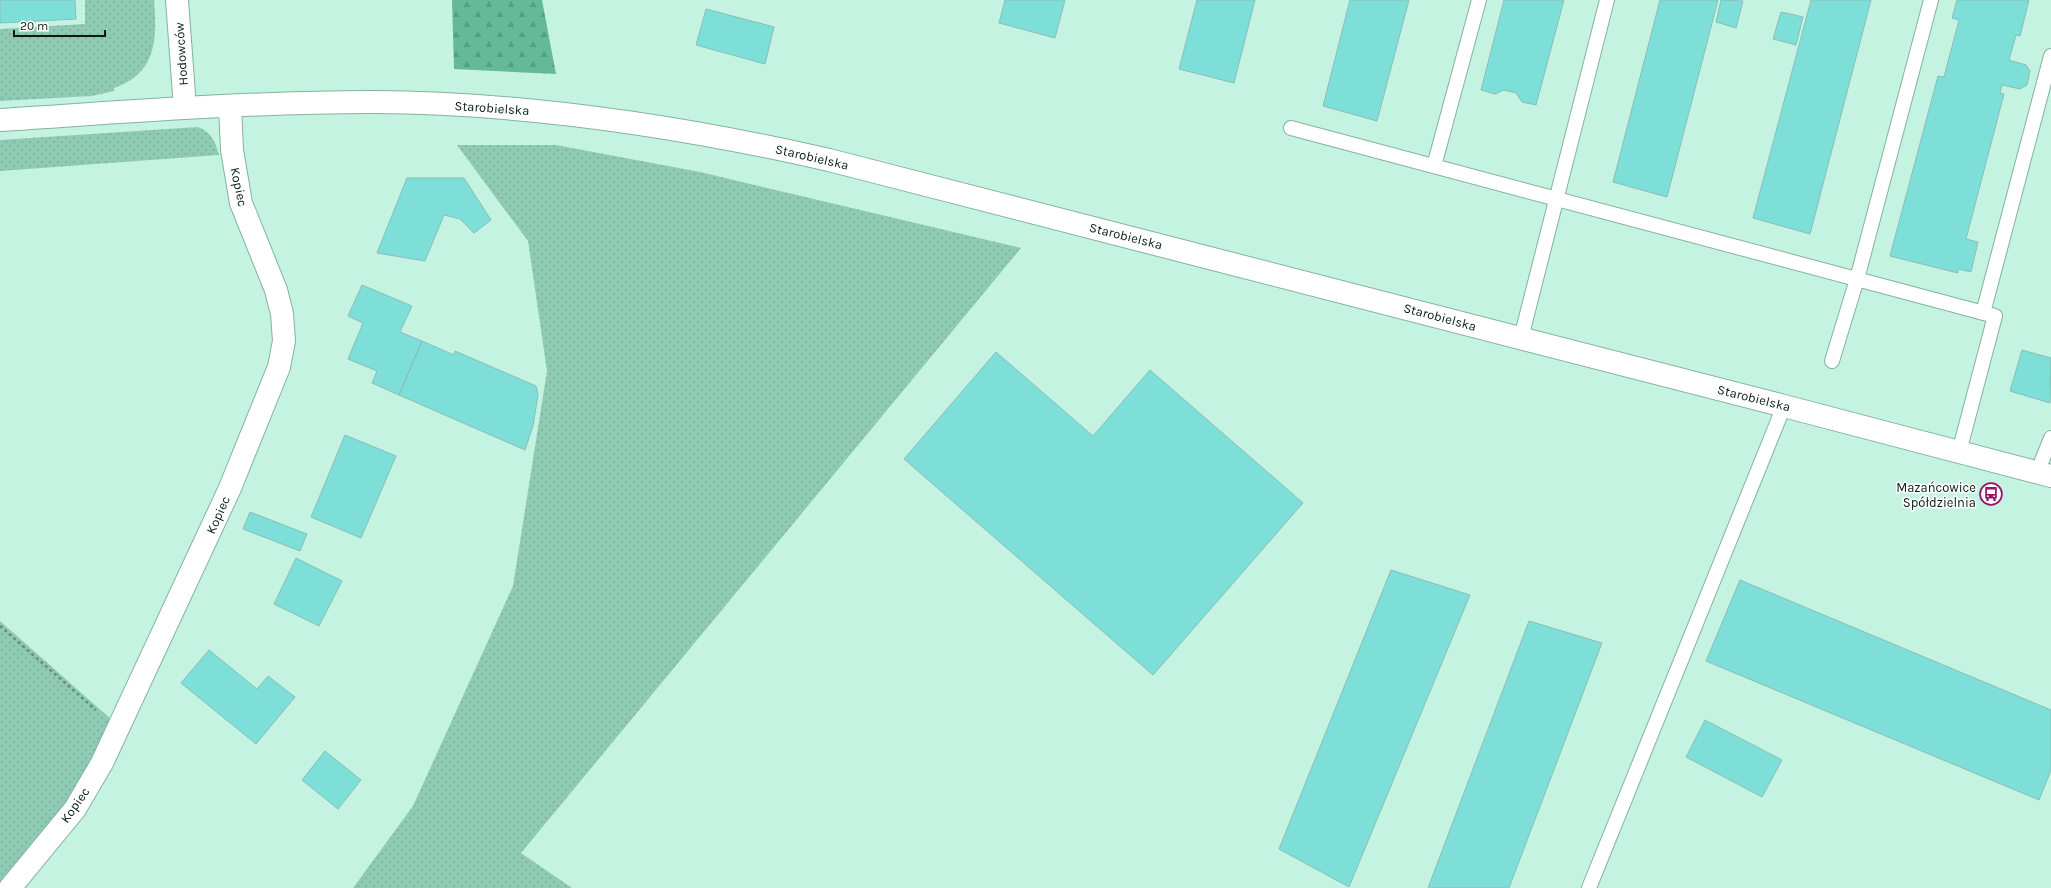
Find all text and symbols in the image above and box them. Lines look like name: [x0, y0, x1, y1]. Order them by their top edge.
scale bar: [14, 12, 105, 38]
text: 20 m: [20, 19, 48, 33]
street label: Hodowców: [171, 21, 191, 86]
street label: Starobielska: [454, 98, 530, 118]
street label: Starobielska: [774, 141, 850, 173]
street label: Kopiec: [228, 166, 250, 208]
street label: Starobielska: [1088, 220, 1164, 252]
street label: Starobielska: [1402, 300, 1478, 334]
street label: Starobielska: [1716, 382, 1792, 414]
place label: Mazańcowice Spółdzielnia: [1896, 480, 1976, 510]
bus stop icon: Mazańcowice Spółdzielnia: [1978, 481, 2004, 507]
street label: Kopiec: [203, 494, 233, 536]
street label: Kopiec: [57, 784, 93, 826]

